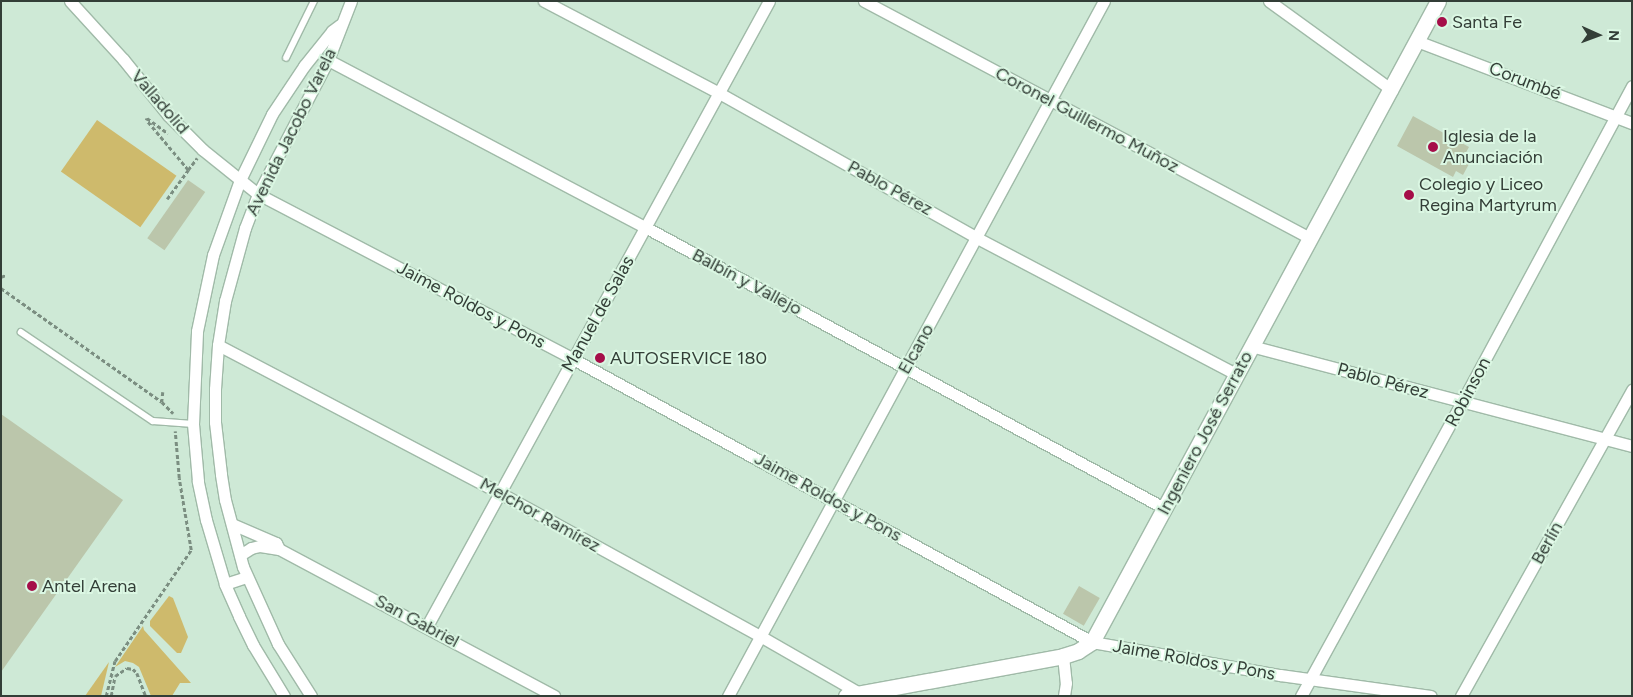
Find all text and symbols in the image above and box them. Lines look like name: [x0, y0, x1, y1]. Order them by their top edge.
north arrow: [1573, 10, 1623, 60]
place label: Santa Fe: [1452, 11, 1522, 33]
marker: Santa Fe: [1436, 16, 1448, 28]
text: N: [1605, 30, 1622, 41]
street label: Avenida Jacobo Varela: [241, 45, 341, 219]
street label: Corumbé: [1486, 57, 1564, 105]
street label: Coronel Guillermo Muñoz: [992, 62, 1182, 178]
street label: Valladolid: [126, 66, 194, 138]
place label: Iglesia de la Anunciación: [1443, 126, 1543, 168]
marker: Iglesia de la Anunciación: [1427, 141, 1439, 153]
street label: Pablo Pérez: [844, 156, 936, 220]
place label: Colegio y Liceo Regina Martyrum: [1419, 174, 1557, 216]
marker: Colegio y Liceo Regina Martyrum: [1403, 189, 1415, 201]
street label: Balbín y Vallejo: [688, 244, 806, 320]
street label: Manuel de Salas: [557, 252, 639, 376]
street label: Jaime Roldos y Pons: [393, 257, 549, 353]
street label: Elcano: [893, 320, 939, 378]
place label: AUTOSERVICE 180: [610, 347, 767, 369]
street label: Ingeniero José Serrato: [1153, 348, 1257, 518]
marker: AUTOSERVICE 180: [594, 352, 606, 364]
street label: Robinson: [1441, 354, 1495, 430]
street label: Pablo Pérez: [1335, 358, 1431, 404]
street label: Jaime Roldos y Pons: [751, 448, 905, 546]
street label: Melchor Ramírez: [476, 473, 604, 557]
street label: Berlín: [1527, 518, 1567, 568]
place label: Antel Arena: [42, 575, 137, 597]
marker: Antel Arena: [26, 580, 38, 592]
street label: San Gabriel: [371, 590, 463, 652]
street label: Jaime Roldos y Pons: [1111, 635, 1277, 685]

